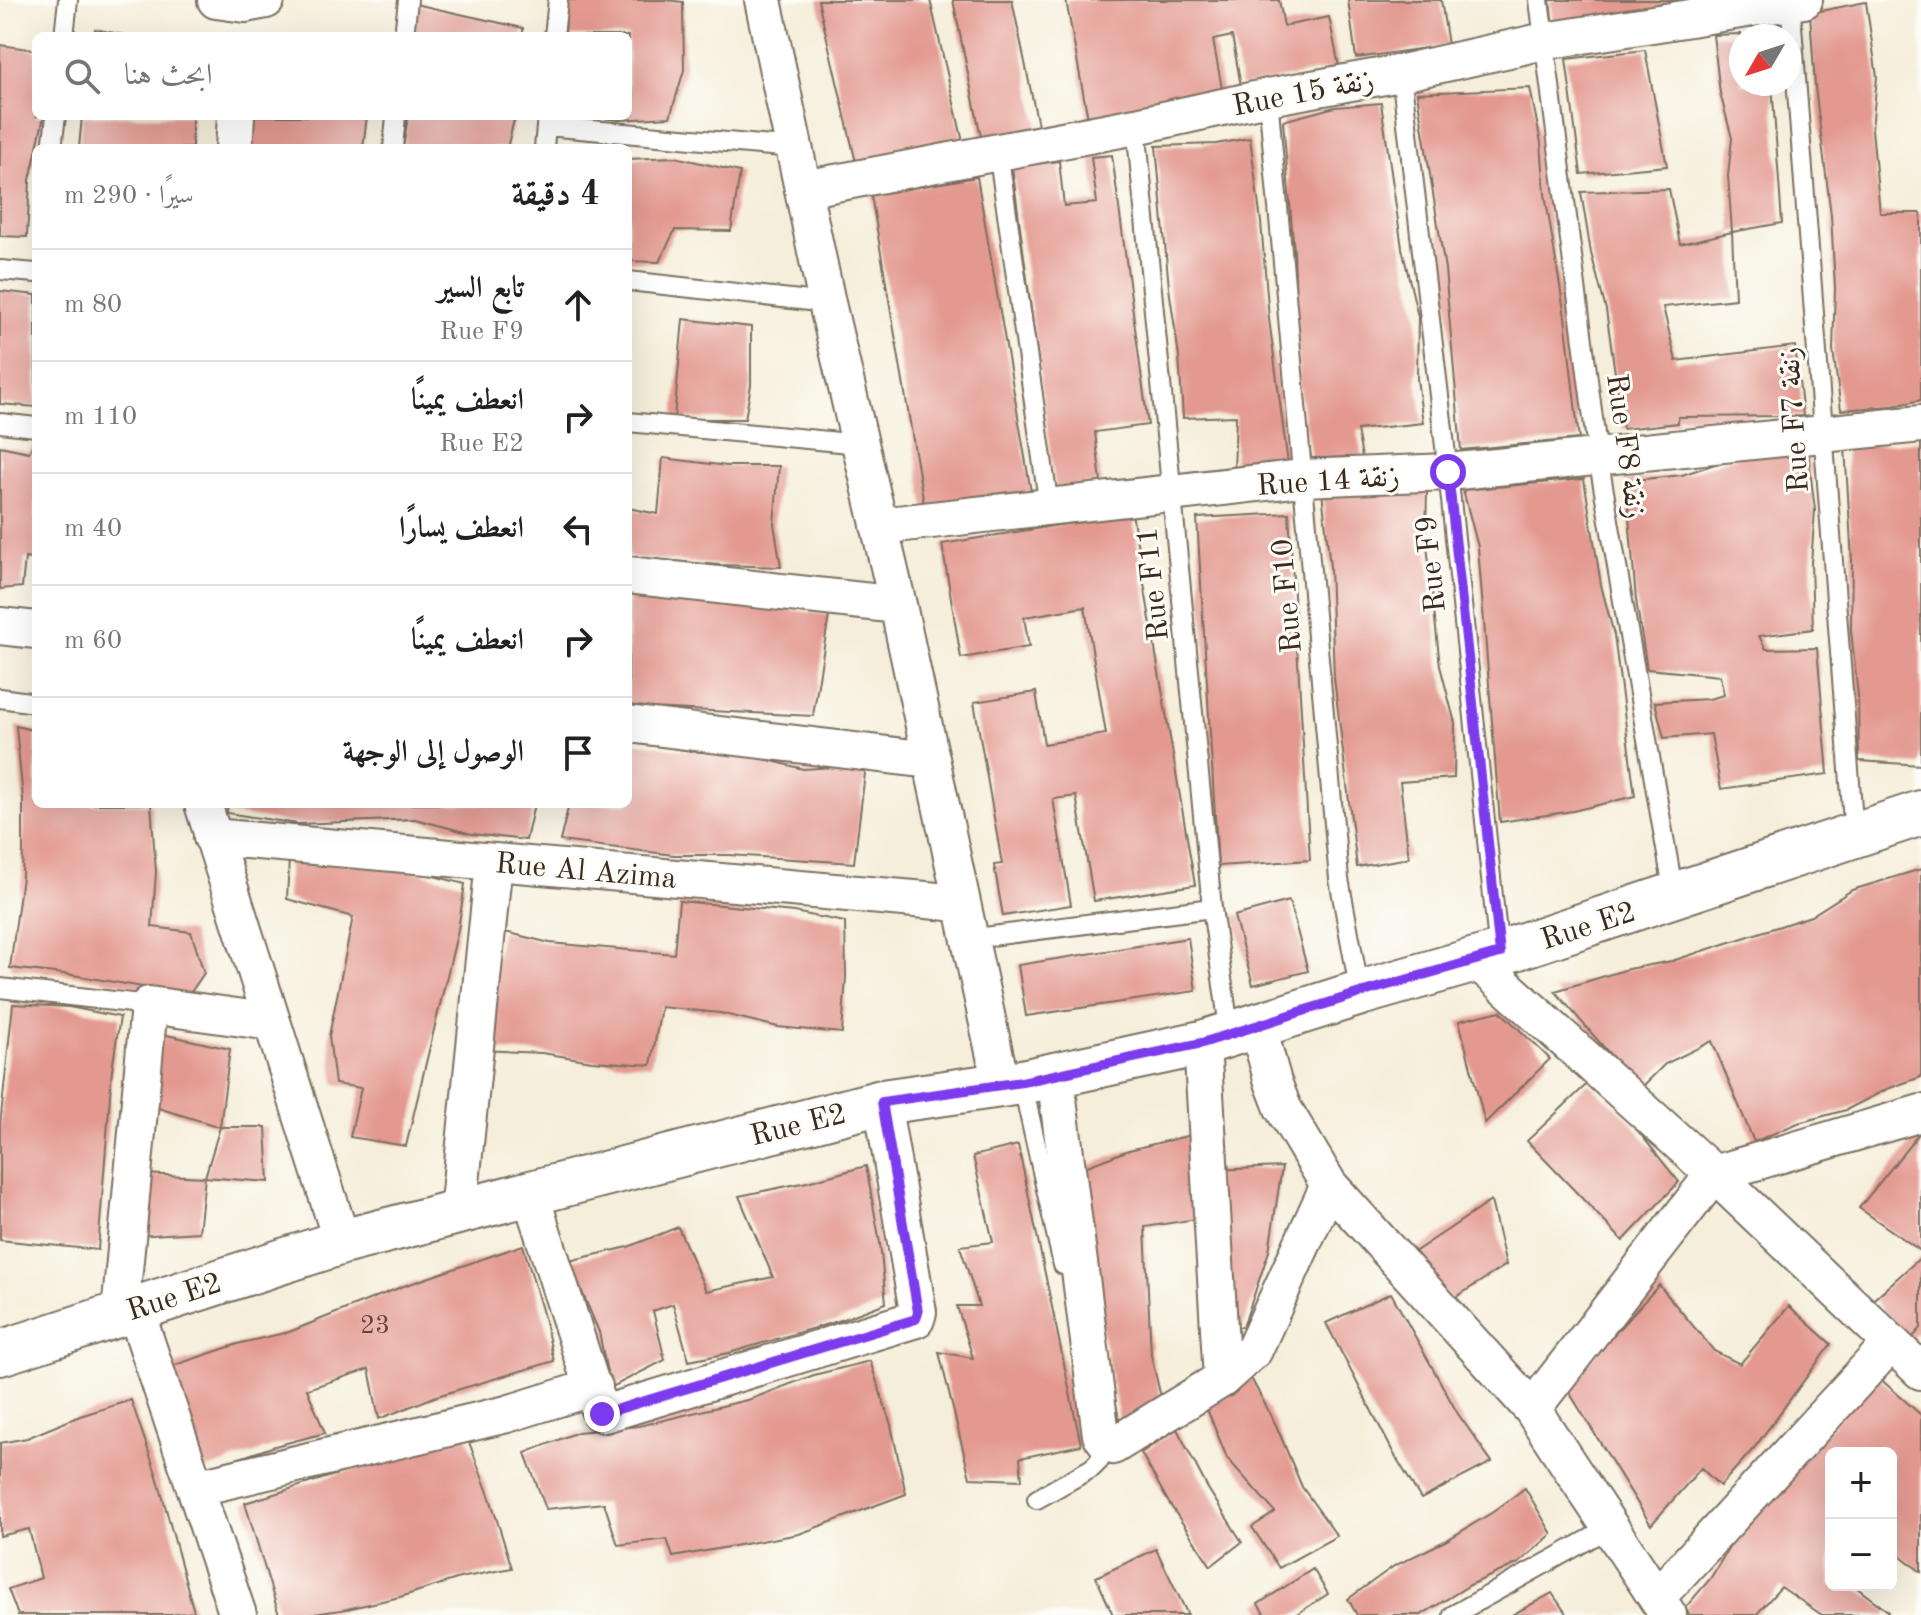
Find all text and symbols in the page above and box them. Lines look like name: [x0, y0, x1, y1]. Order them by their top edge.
north arrow: [1729, 24, 1801, 96]
search box: [32, 32, 632, 120]
icon: search: [60, 54, 104, 98]
text: ابحث هنا: [124, 61, 212, 91]
street label: Rue 15 زنقة: [1230, 66, 1377, 122]
text: 4 دقيقة: [511, 178, 600, 212]
text: سيرًا · 290 m: [64, 183, 194, 209]
text: تابع السير: [437, 274, 524, 304]
icon: ahead: [556, 283, 600, 327]
text: 80 m: [64, 292, 122, 318]
text: Rue F9: [440, 319, 524, 345]
street label: Rue F7 زنقة: [1775, 346, 1815, 494]
street label: Rue F8 زنقة: [1600, 372, 1650, 521]
text: انعطف يمينًا: [411, 386, 524, 416]
icon: right: [556, 395, 600, 439]
text: 110 m: [64, 404, 137, 430]
text: Rue E2: [439, 431, 524, 457]
route start: [1430, 454, 1466, 490]
street label: Rue 14 زنقة: [1256, 462, 1401, 502]
icon: left: [556, 507, 600, 551]
text: انعطف يسارًا: [399, 514, 524, 544]
street label: Rue F9: [1412, 514, 1452, 614]
text: 40 m: [64, 516, 122, 542]
street label: Rue F11: [1133, 525, 1175, 642]
street label: Rue F10: [1268, 537, 1308, 654]
icon: right: [556, 619, 600, 663]
text: انعطف يمينًا: [411, 626, 524, 656]
text: 60 m: [64, 628, 122, 654]
icon: arrive: [556, 731, 600, 775]
text: الوصول إلى الوجهة: [343, 738, 524, 768]
street label: Rue Al Azima: [494, 849, 678, 895]
street label: Rue E2: [1537, 898, 1640, 956]
street label: Rue E2: [747, 1100, 850, 1152]
street label: Rue E2: [123, 1269, 226, 1327]
house number: 23: [360, 1313, 390, 1339]
route end: [584, 1396, 620, 1432]
map controls: [1825, 1447, 1897, 1591]
button: +: [1825, 1447, 1897, 1519]
button: −: [1825, 1519, 1897, 1591]

